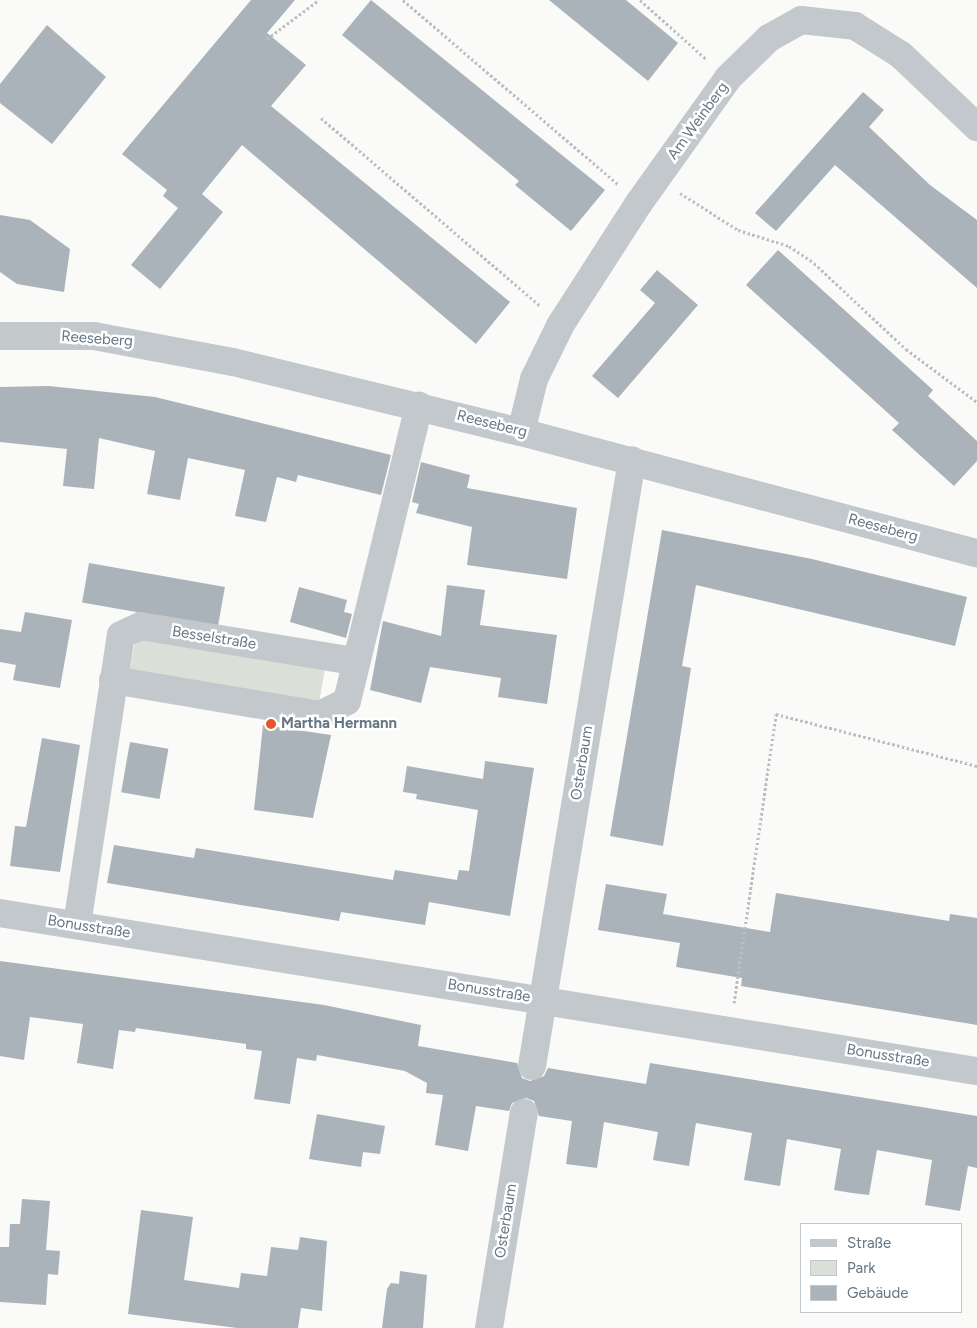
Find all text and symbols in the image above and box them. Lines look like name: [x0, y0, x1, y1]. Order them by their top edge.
street label: Am Weinberg: [664, 79, 732, 163]
street label: Reeseberg: [61, 328, 133, 350]
street label: Reeseberg: [455, 407, 529, 441]
street label: Reeseberg: [846, 510, 920, 546]
street label: Besselstraße: [171, 622, 257, 654]
place label: Martha Hermann: [281, 715, 397, 733]
marker: Martha Hermann: [265, 718, 277, 730]
street label: Osterbaum: [567, 725, 597, 801]
street label: Bonusstraße: [46, 912, 132, 942]
street label: Bonusstraße: [446, 976, 532, 1006]
street label: Bonusstraße: [845, 1041, 931, 1071]
street label: Osterbaum: [491, 1183, 521, 1259]
legend: [800, 1223, 962, 1313]
text: Straße: [847, 1234, 891, 1252]
text: Park: [847, 1259, 876, 1277]
text: Gebäude: [847, 1284, 908, 1302]

